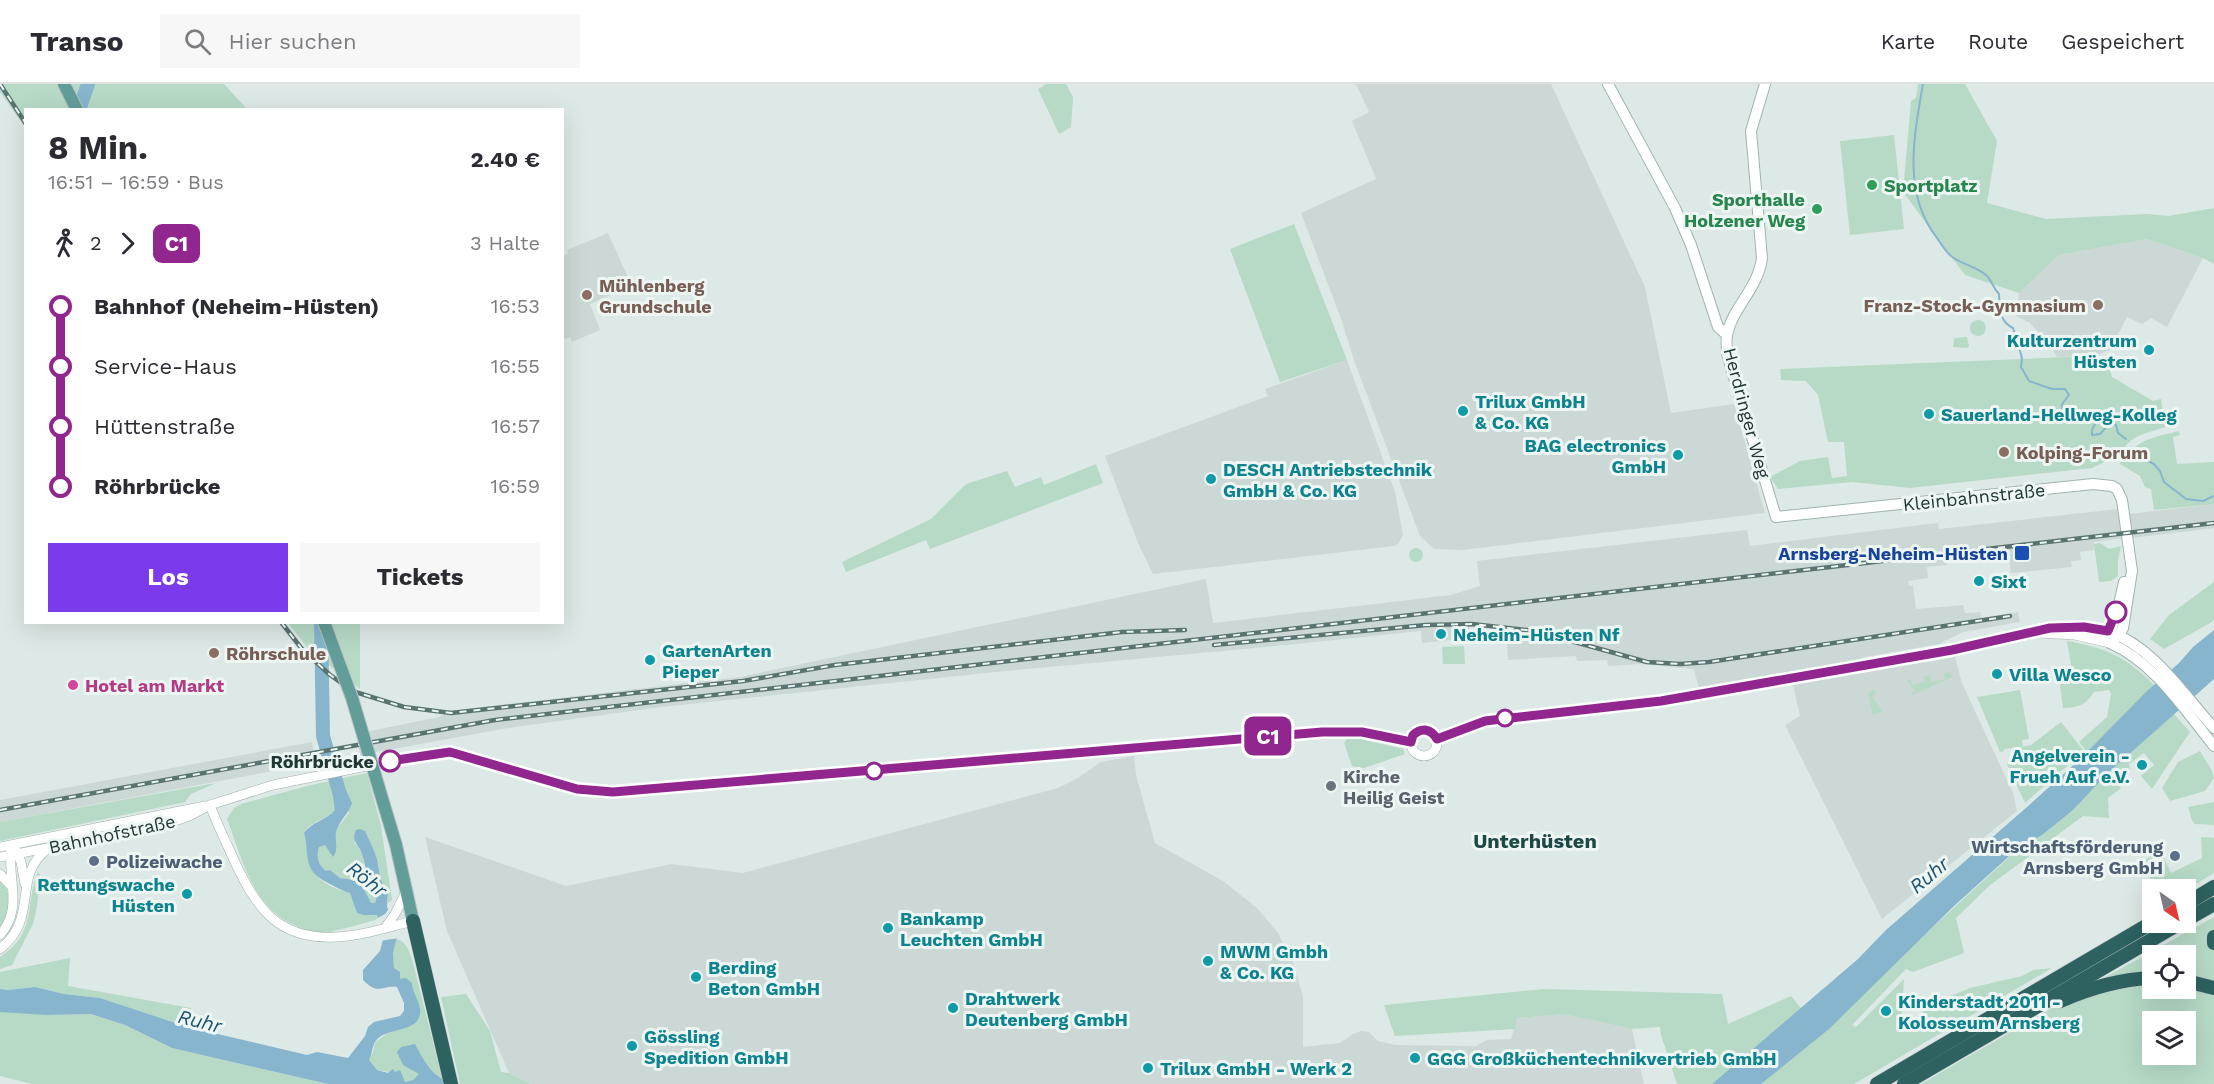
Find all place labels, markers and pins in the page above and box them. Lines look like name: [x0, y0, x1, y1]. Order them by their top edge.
place label: Sportplatz: [1884, 175, 1978, 196]
marker: Sportplatz: [1865, 178, 1879, 192]
place label: Sporthalle Holzener Weg: [1684, 189, 1806, 231]
marker: Sporthalle Holzener Weg: [1810, 202, 1824, 216]
place label: Mühlenberg Grundschule: [599, 275, 712, 317]
marker: Mühlenberg Grundschule: [580, 288, 594, 302]
place label: Franz-Stock-Gymnasium: [1864, 295, 2086, 316]
marker: Franz-Stock-Gymnasium: [2091, 298, 2105, 312]
place label: Kulturzentrum Hüsten: [2007, 330, 2137, 372]
marker: Kulturzentrum Hüsten: [2142, 343, 2156, 357]
place label: Trilux GmbH & Co. KG: [1475, 391, 1586, 433]
marker: Trilux GmbH & Co. KG: [1456, 404, 1470, 418]
place label: Sauerland-Hellweg-Kolleg: [1941, 404, 2177, 425]
marker: Sauerland-Hellweg-Kolleg: [1922, 407, 1936, 421]
place label: BAG electronics GmbH: [1524, 435, 1666, 477]
place label: Kolping-Forum: [2016, 442, 2148, 463]
marker: Kolping-Forum: [1997, 445, 2011, 459]
marker: BAG electronics GmbH: [1671, 448, 1685, 462]
place label: DESCH Antriebstechnik GmbH & Co. KG: [1223, 459, 1433, 501]
marker: DESCH Antriebstechnik GmbH & Co. KG: [1204, 472, 1218, 486]
place label: Arnsberg-Neheim-Hüsten: [1778, 543, 2008, 564]
marker: Arnsberg-Neheim-Hüsten: [2013, 544, 2031, 562]
place label: Sixt: [1991, 571, 2026, 592]
marker: Sixt: [1972, 574, 1986, 588]
unlabelled marker: [2105, 601, 2127, 623]
place label: Neheim-Hüsten Nf: [1453, 624, 1620, 645]
marker: Neheim-Hüsten Nf: [1434, 627, 1448, 641]
place label: GartenArten Pieper: [662, 640, 772, 682]
place label: Röhrschule: [226, 643, 326, 664]
marker: Röhrschule: [207, 646, 221, 660]
marker: GartenArten Pieper: [643, 653, 657, 667]
place label: Villa Wesco: [2009, 664, 2112, 685]
marker: Villa Wesco: [1990, 667, 2004, 681]
place label: Hotel am Markt: [85, 675, 224, 696]
marker: Hotel am Markt: [66, 678, 80, 692]
unlabelled marker: [1496, 709, 1514, 727]
place label: Angelverein - Frueh Auf e.V.: [2009, 745, 2130, 787]
marker: Röhrbrücke: [379, 750, 401, 772]
place label: Röhrbrücke: [271, 751, 374, 772]
marker: Angelverein - Frueh Auf e.V.: [2135, 758, 2149, 772]
unlabelled marker: [865, 762, 883, 780]
place label: Kirche Heilig Geist: [1343, 766, 1445, 808]
marker: Kirche Heilig Geist: [1324, 779, 1338, 793]
place label: Wirtschaftsförderung Arnsberg GmbH: [1971, 836, 2164, 878]
marker: Wirtschaftsförderung Arnsberg GmbH: [2168, 849, 2182, 863]
place label: Polizeiwache: [106, 851, 223, 872]
marker: Polizeiwache: [87, 854, 101, 868]
place label: Rettungswache Hüsten: [37, 874, 175, 916]
marker: Rettungswache Hüsten: [180, 887, 194, 901]
place label: Bankamp Leuchten GmbH: [900, 908, 1043, 950]
marker: Bankamp Leuchten GmbH: [881, 921, 895, 935]
place label: MWM Gmbh & Co. KG: [1220, 941, 1328, 983]
marker: MWM Gmbh & Co. KG: [1201, 954, 1215, 968]
place label: Berding Beton GmbH: [708, 957, 820, 999]
marker: Berding Beton GmbH: [689, 970, 703, 984]
place label: Drahtwerk Deutenberg GmbH: [965, 988, 1128, 1030]
place label: Kinderstadt 2011 - Kolosseum Arnsberg: [1898, 991, 2081, 1033]
marker: Drahtwerk Deutenberg GmbH: [946, 1001, 960, 1015]
marker: Kinderstadt 2011 - Kolosseum Arnsberg: [1879, 1004, 1893, 1018]
place label: Gössling Spedition GmbH: [644, 1026, 789, 1068]
marker: Gössling Spedition GmbH: [625, 1039, 639, 1053]
place label: GGG Großküchentechnikvertrieb GmbH: [1427, 1048, 1777, 1069]
marker: GGG Großküchentechnikvertrieb GmbH: [1408, 1051, 1422, 1065]
place label: Trilux GmbH - Werk 2: [1160, 1058, 1352, 1079]
marker: Trilux GmbH - Werk 2: [1141, 1061, 1155, 1075]

